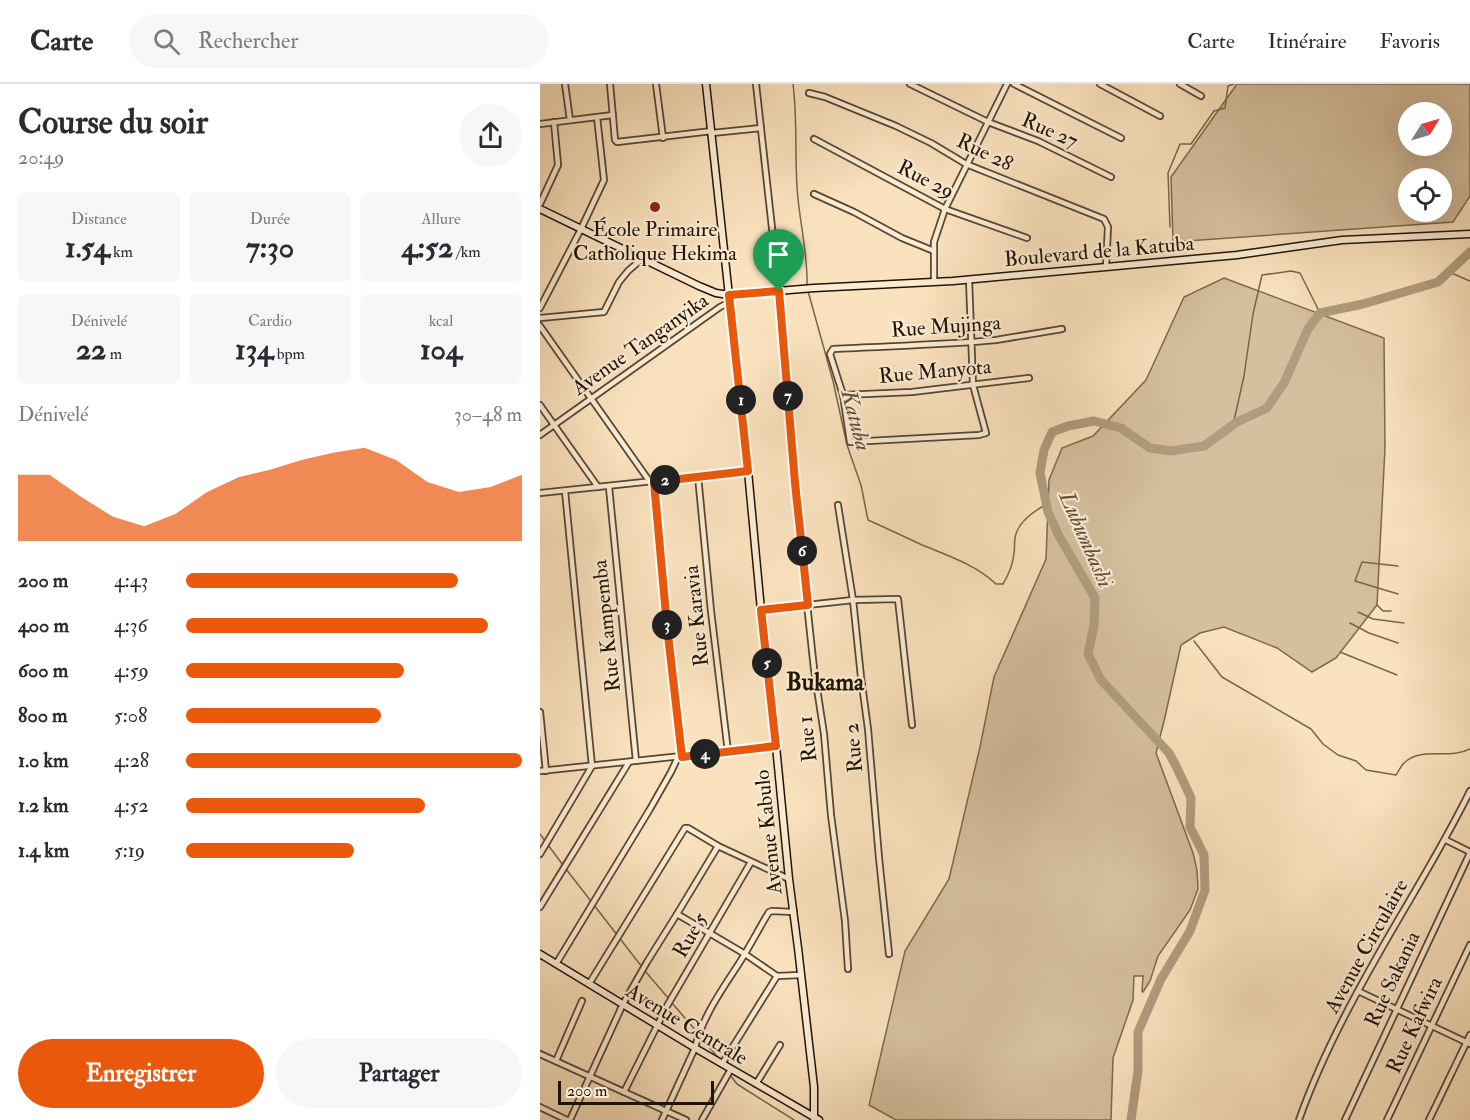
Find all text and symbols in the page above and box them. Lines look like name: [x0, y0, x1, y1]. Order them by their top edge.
search box: [129, 14, 549, 68]
text: Carte: [30, 24, 93, 59]
icon: search: [150, 25, 183, 58]
text: Rechercher: [198, 27, 298, 55]
text: Carte: [1187, 28, 1235, 55]
text: Itinéraire: [1268, 28, 1346, 55]
text: Favoris: [1379, 28, 1440, 55]
text: Course du soir: [18, 102, 208, 143]
north arrow: [1398, 102, 1452, 156]
map controls: [1398, 102, 1452, 222]
button: share: [459, 104, 522, 167]
street label: Rue 27: [1017, 106, 1083, 155]
street label: Rue 28: [952, 127, 1018, 178]
text: 20:49: [18, 145, 64, 170]
street label: Rue 29: [893, 154, 959, 205]
button: locate: [1398, 168, 1452, 222]
marker: École Primaire Catholique Hekima: [648, 200, 662, 214]
text: Distance: [71, 209, 127, 229]
text: Durée: [250, 209, 290, 229]
text: Allure: [421, 209, 461, 229]
place label: École Primaire Catholique Hekima: [573, 216, 737, 267]
text: 1.54: [65, 229, 110, 266]
text: 7:30: [246, 229, 294, 266]
text: 4:52: [401, 229, 453, 266]
pin: [753, 229, 804, 291]
street label: Boulevard de la Katuba: [1003, 230, 1196, 273]
icon: arrive: [762, 238, 795, 271]
text: km: [110, 242, 133, 262]
text: /km: [453, 242, 481, 262]
street label: Avenue Tanganyika: [566, 287, 714, 402]
street label: Rue Mujinga: [890, 309, 1002, 344]
text: Dénivelé: [71, 311, 127, 331]
text: Cardio: [248, 311, 292, 331]
text: kcal: [429, 311, 453, 331]
text: 22: [76, 331, 106, 368]
text: 134: [235, 331, 273, 368]
text: 104: [420, 331, 462, 368]
text: m: [106, 344, 122, 364]
text: bpm: [273, 344, 305, 364]
street label: Rue Manyota: [878, 353, 993, 390]
pin: 7: [773, 381, 803, 411]
pin: 1: [726, 385, 756, 415]
text: 7: [784, 386, 792, 406]
water label: Katuba: [834, 386, 878, 454]
text: 1: [738, 390, 744, 410]
text: Dénivelé: [18, 402, 88, 427]
text: 30–48 m: [454, 402, 522, 427]
pin: 2: [650, 465, 680, 495]
text: 2: [661, 470, 669, 490]
water label: Lubumbashi: [1052, 486, 1120, 592]
pin: 6: [787, 536, 817, 566]
text: 6: [798, 541, 806, 561]
street label: Rue Kampemba: [586, 558, 627, 693]
street label: Rue Karavia: [678, 564, 715, 668]
text: 200 m: [18, 568, 68, 593]
text: 4:43: [114, 568, 148, 593]
pin: 3: [652, 610, 682, 640]
text: 400 m: [18, 613, 69, 638]
text: 4:36: [114, 613, 148, 638]
text: 3: [664, 615, 670, 635]
pin: 5: [752, 648, 782, 678]
text: 5: [763, 653, 771, 673]
text: 600 m: [18, 658, 68, 683]
text: 4:59: [114, 658, 149, 683]
district label: Bukama: [786, 667, 865, 698]
text: 800 m: [18, 703, 68, 728]
text: 5:08: [114, 703, 147, 728]
street label: Rue 1: [792, 714, 823, 763]
street label: Rue 2: [838, 722, 869, 774]
pin: 4: [690, 739, 720, 769]
text: 4: [701, 744, 709, 764]
text: 1.0 km: [18, 748, 69, 773]
text: 4:28: [114, 748, 149, 773]
street label: Avenue Kabulo: [749, 768, 789, 897]
text: 1.2 km: [18, 793, 68, 818]
text: 4:52: [114, 793, 149, 818]
text: 1.4 km: [18, 838, 69, 863]
text: 5:19: [114, 838, 145, 863]
street label: Avenue Circulaire: [1318, 874, 1415, 1019]
street label: Rue 5: [667, 907, 715, 963]
street label: Rue Sakania: [1359, 927, 1427, 1031]
street label: Rue Kafwira: [1380, 972, 1449, 1078]
street label: Avenue Centrale: [620, 977, 753, 1072]
button: Enregistrer: [18, 1039, 264, 1108]
button: Partager: [276, 1039, 522, 1108]
scale bar: [558, 1078, 714, 1106]
text: 200 m: [567, 1081, 607, 1101]

